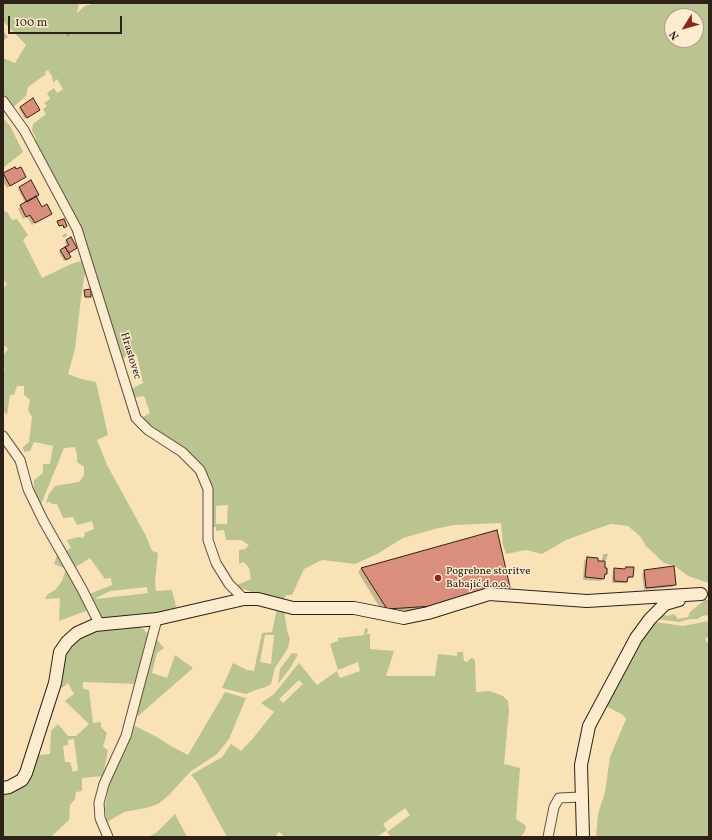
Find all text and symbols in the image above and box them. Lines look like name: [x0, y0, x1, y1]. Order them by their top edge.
scale bar: [10, 8, 124, 34]
north arrow: [664, 8, 704, 48]
text: 100 m: [15, 15, 47, 31]
text: N: [666, 27, 683, 43]
street label: Hrastovec: [117, 331, 143, 381]
place label: Pogrebne storitve Babajić d.o.o.: [446, 565, 530, 591]
marker: Pogrebne storitve Babajić d.o.o.: [433, 573, 443, 583]

